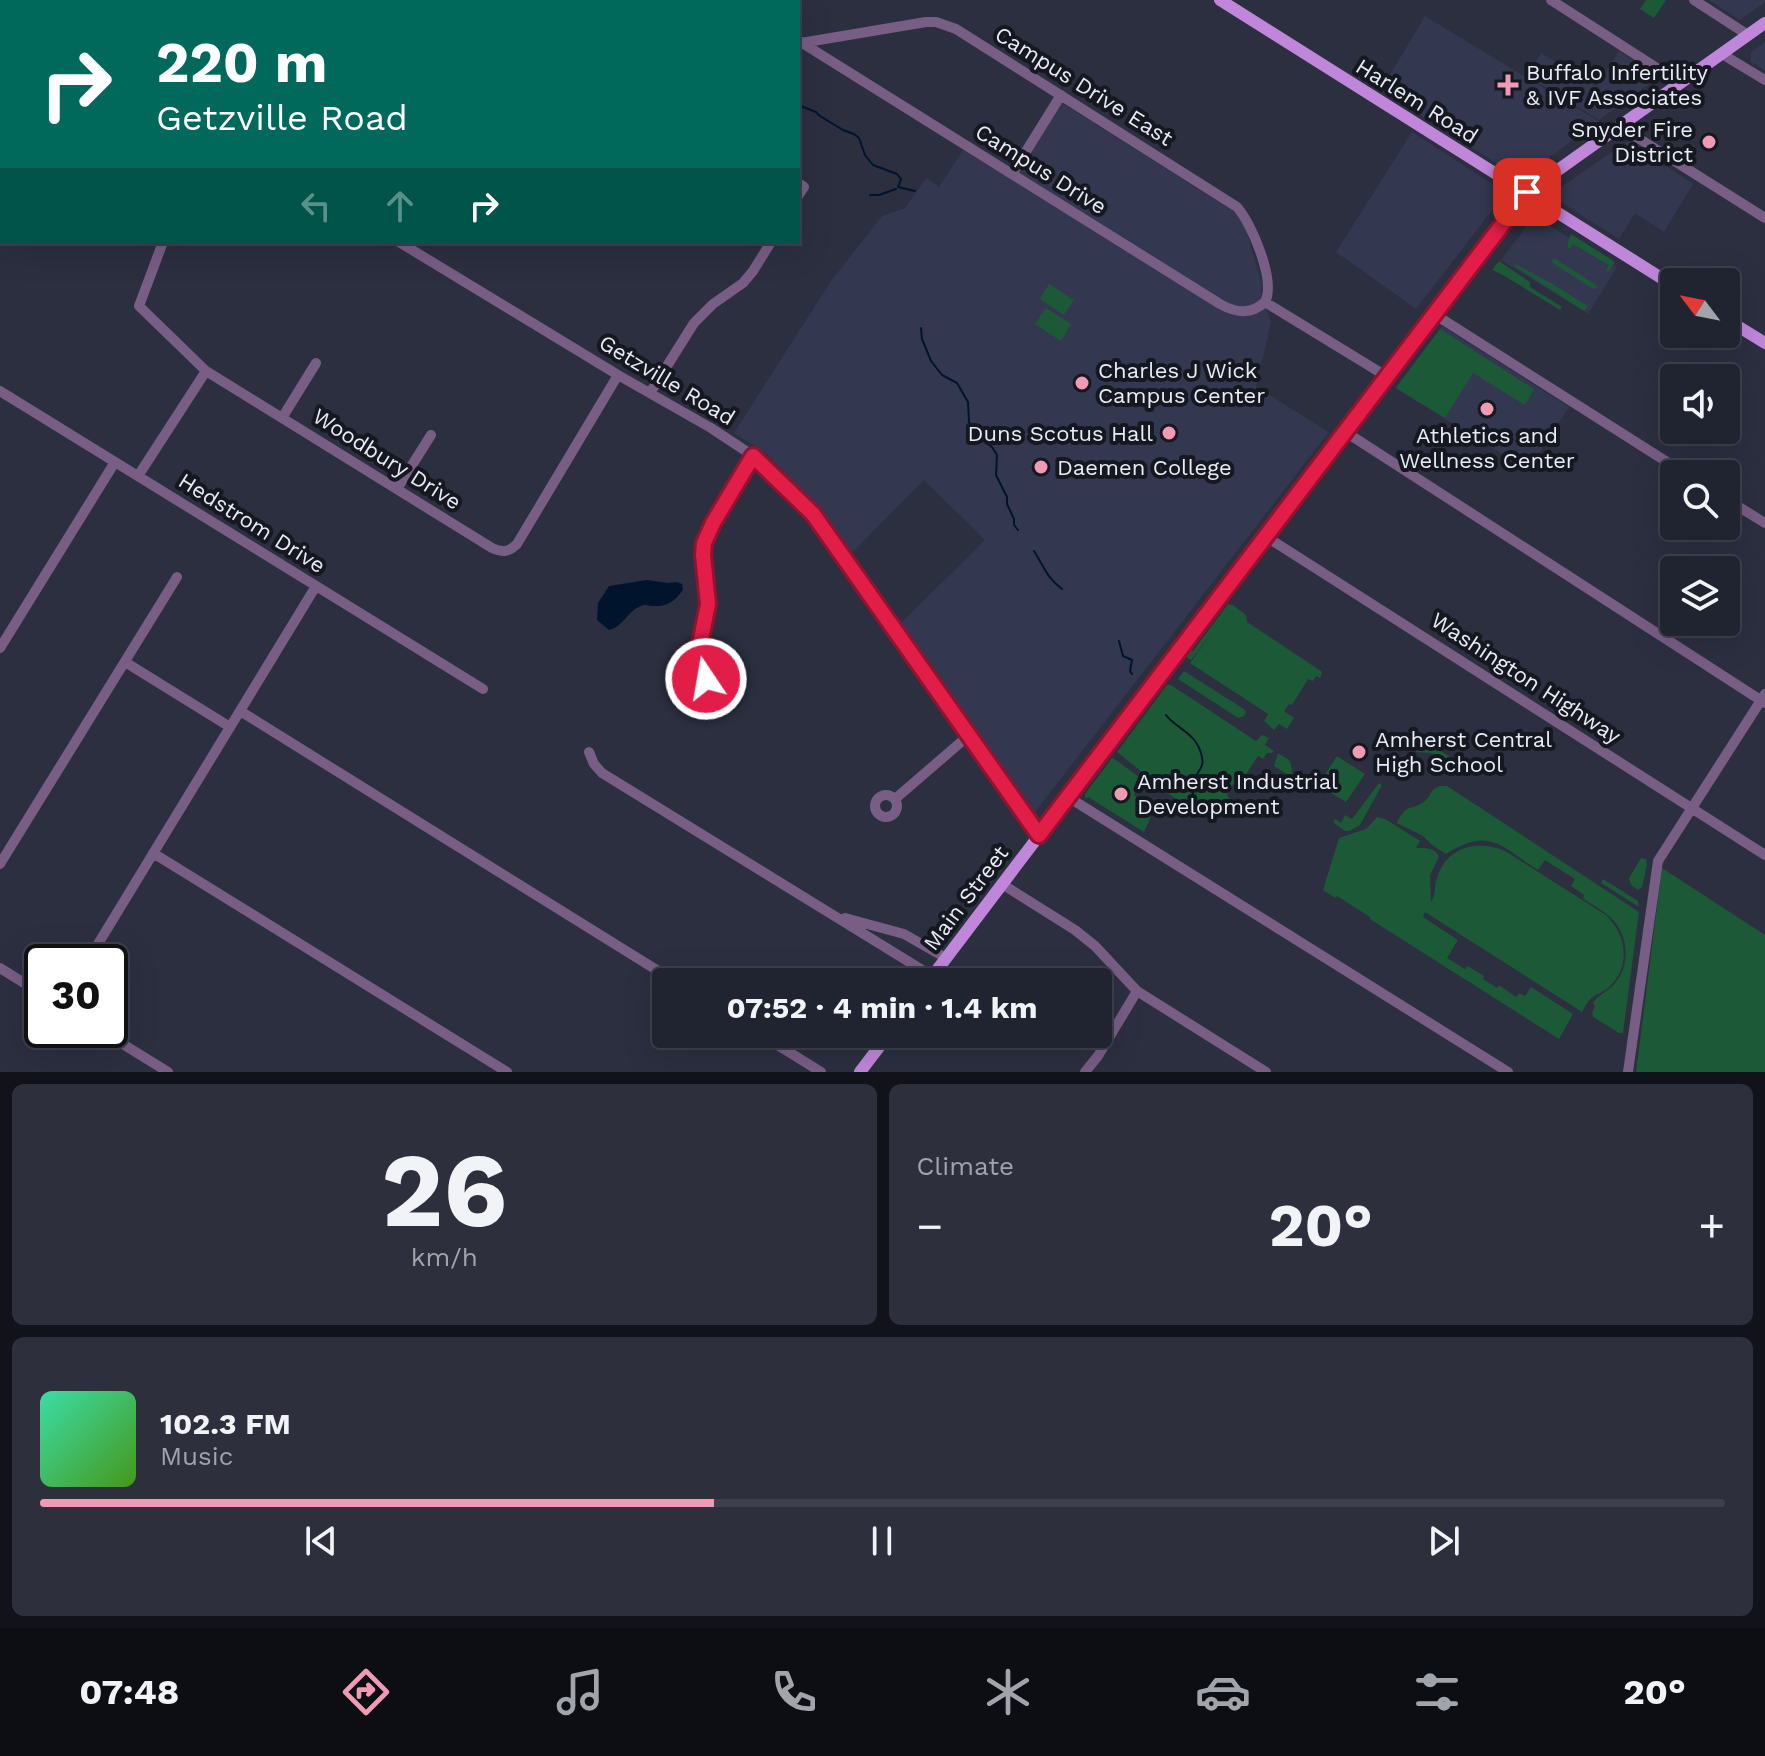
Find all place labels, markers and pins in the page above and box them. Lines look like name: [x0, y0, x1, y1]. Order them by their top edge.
place label: Buffalo Infertility & IVF Associates: [1526, 60, 1709, 110]
marker: Buffalo Infertility & IVF Associates: [1497, 74, 1519, 96]
place label: Snyder Fire District: [1571, 117, 1693, 167]
marker: Snyder Fire District: [1700, 133, 1718, 151]
pin: [1493, 158, 1561, 226]
place label: Charles J Wick Campus Center: [1098, 358, 1265, 408]
marker: Charles J Wick Campus Center: [1073, 374, 1091, 392]
marker: Athletics and Wellness Center: [1478, 400, 1496, 418]
place label: Duns Scotus Hall: [968, 421, 1153, 446]
place label: Athletics and Wellness Center: [1399, 423, 1575, 473]
marker: Duns Scotus Hall: [1160, 424, 1178, 442]
place label: Daemen College: [1057, 455, 1232, 480]
marker: Daemen College: [1032, 458, 1050, 476]
place label: Amherst Central High School: [1375, 727, 1552, 777]
marker: Amherst Central High School: [1350, 743, 1368, 761]
place label: Amherst Industrial Development: [1137, 769, 1338, 819]
marker: Amherst Industrial Development: [1112, 785, 1130, 803]

